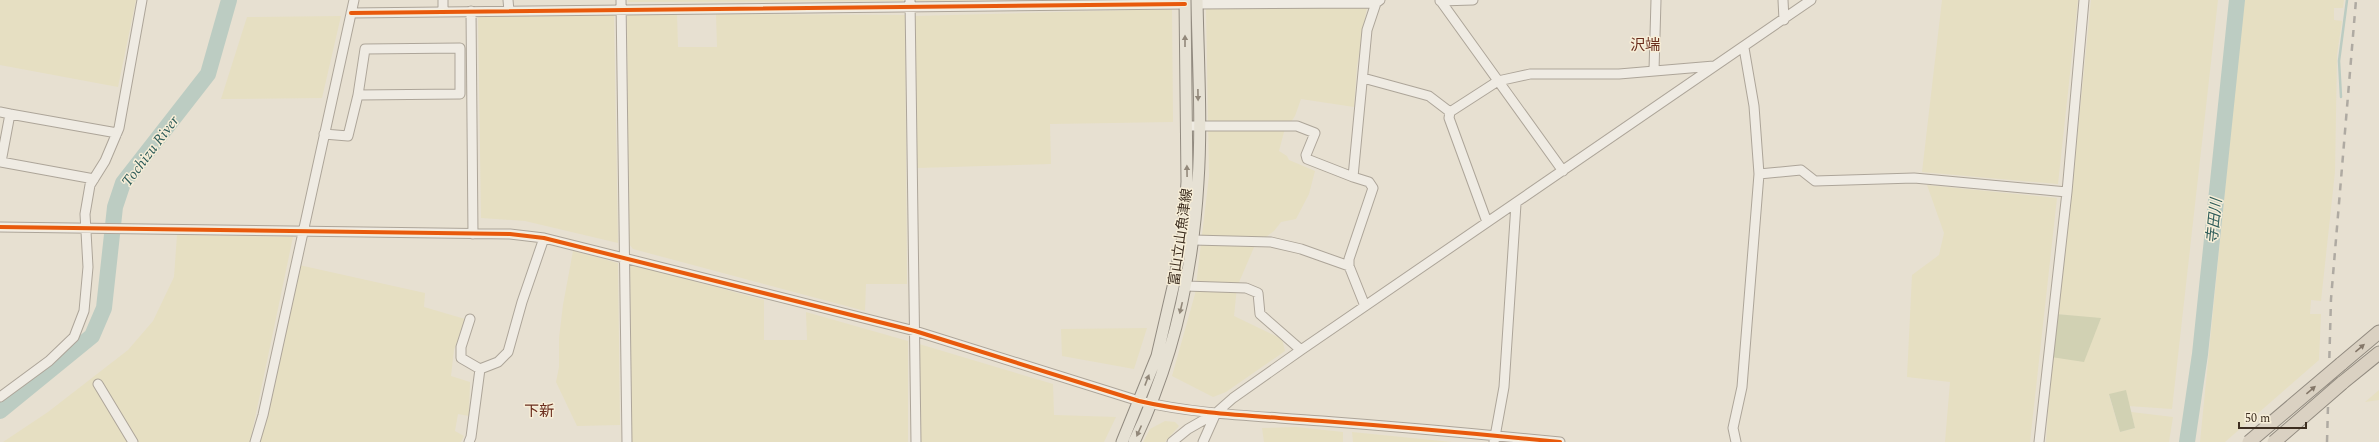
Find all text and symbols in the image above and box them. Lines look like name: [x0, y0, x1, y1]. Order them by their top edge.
one-way arrow: [1182, 34, 1188, 47]
district label: 沢端: [1630, 34, 1660, 57]
one-way arrow: [1195, 89, 1201, 102]
water label: Tochizu River: [116, 110, 185, 192]
one-way arrow: [1184, 164, 1190, 177]
street label: 富山立山魚津線: [1163, 187, 1198, 287]
water label: 寺田川: [2201, 195, 2228, 245]
one-way arrow: [1177, 301, 1183, 314]
one-way arrow: [2355, 343, 2365, 352]
one-way arrow: [1144, 374, 1150, 385]
one-way arrow: [2305, 385, 2316, 394]
district label: 下新: [524, 400, 554, 423]
scale bar: [2239, 404, 2306, 430]
text: 50 m: [2245, 409, 2270, 428]
one-way arrow: [1136, 425, 1142, 436]

